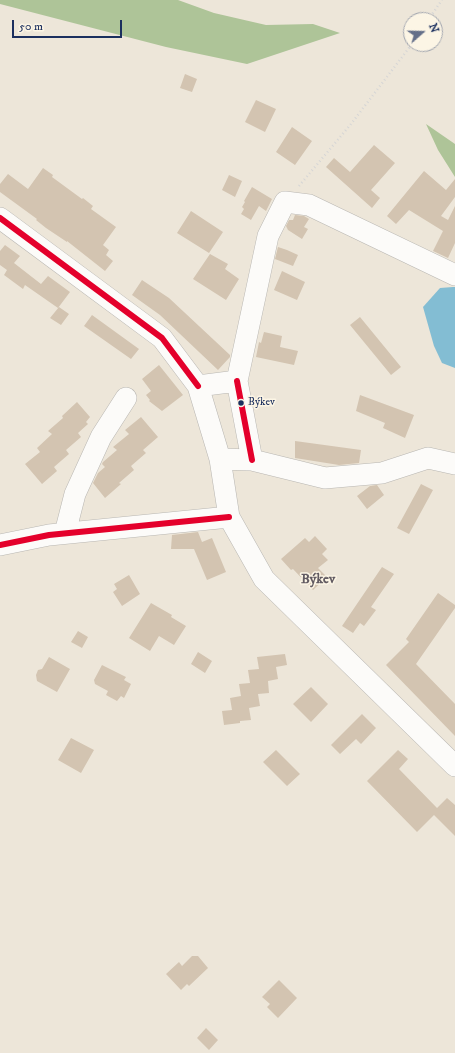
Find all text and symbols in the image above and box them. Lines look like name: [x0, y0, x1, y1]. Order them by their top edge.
scale bar: [14, 12, 124, 38]
north arrow: [403, 12, 443, 52]
text: 50 m: [19, 19, 43, 34]
text: N: [425, 22, 441, 35]
place label: Býkev: [248, 396, 275, 410]
marker: Býkev: [236, 398, 246, 408]
district label: Býkev: [301, 572, 335, 588]

